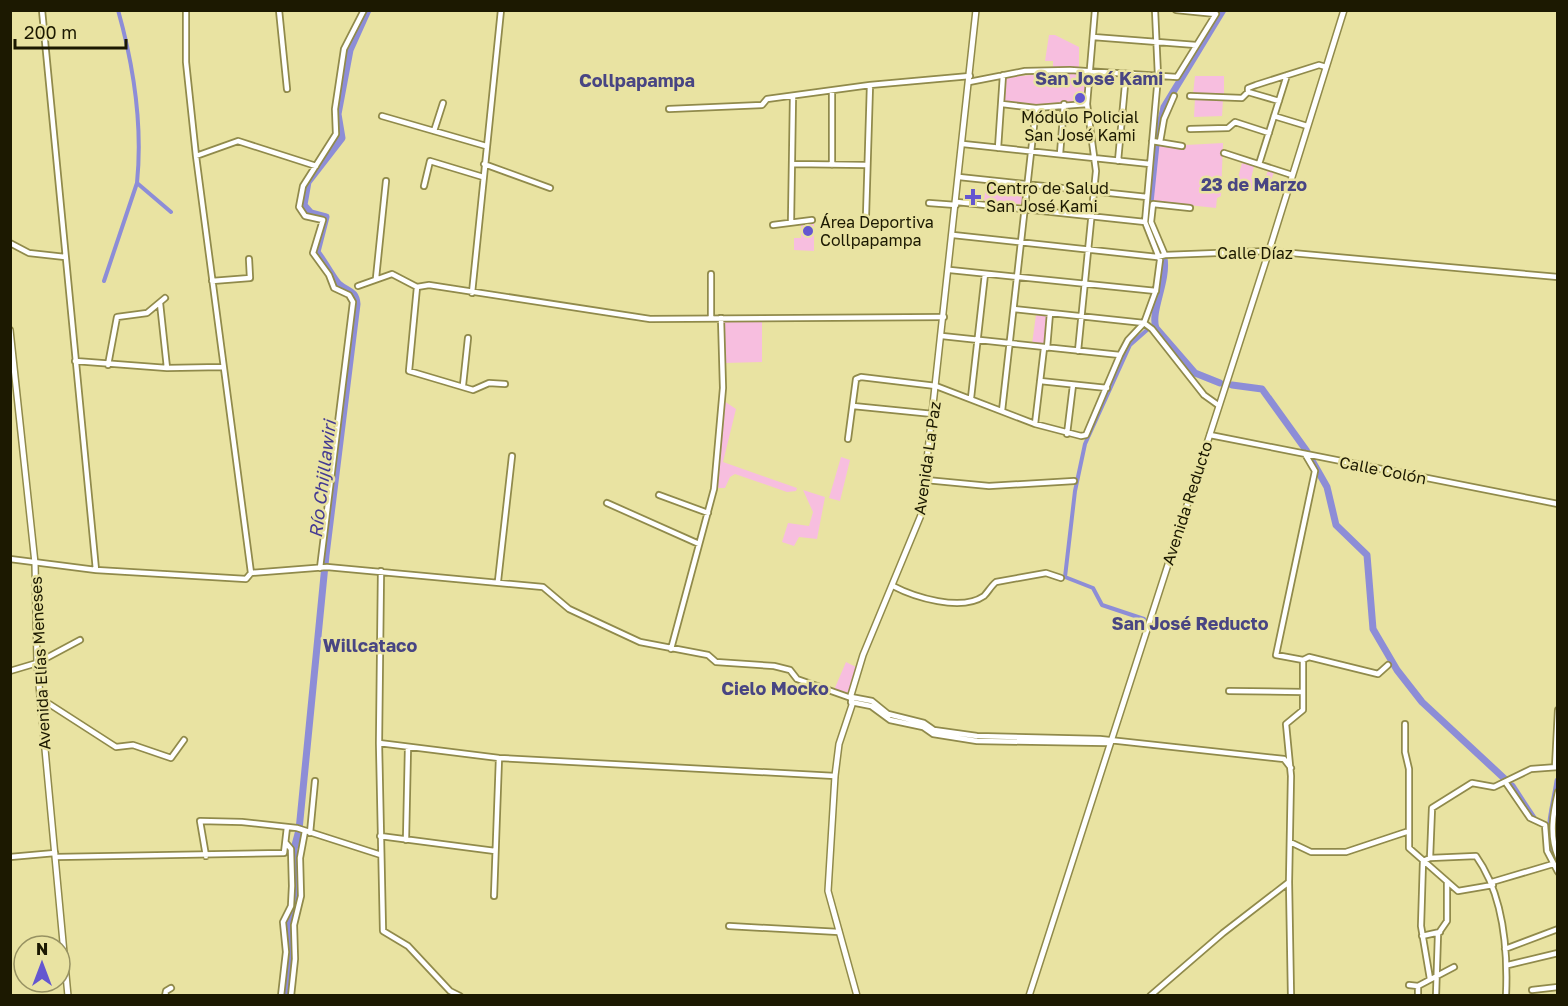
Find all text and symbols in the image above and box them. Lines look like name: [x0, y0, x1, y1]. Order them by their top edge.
scale bar: [15, 12, 126, 50]
text: 200 m: [24, 21, 77, 43]
district label: San José Kami: [1035, 67, 1163, 89]
district label: Collpapampa: [579, 69, 695, 91]
marker: Módulo Policial San José Kami: [1073, 91, 1087, 105]
place label: Módulo Policial San José Kami: [1021, 107, 1139, 145]
district label: 23 de Marzo: [1201, 173, 1307, 195]
place label: Centro de Salud San José Kami: [986, 178, 1109, 216]
marker: Centro de Salud San José Kami: [964, 188, 982, 206]
place label: Área Deportiva Collpapampa: [820, 212, 934, 250]
marker: Área Deportiva Collpapampa: [801, 224, 815, 238]
street label: Calle Díaz: [1217, 243, 1293, 263]
street label: Avenida La Paz: [909, 400, 945, 516]
water label: Río Chijllawiri: [304, 417, 340, 539]
street label: Avenida Reducto: [1158, 439, 1216, 567]
street label: Calle Colón: [1338, 452, 1428, 488]
street label: Avenida Elías Meneses: [25, 576, 55, 750]
district label: San José Reducto: [1111, 612, 1269, 634]
district label: Willcataco: [323, 634, 417, 656]
district label: Cielo Mocko: [721, 677, 829, 699]
north arrow: [12, 934, 72, 994]
text: N: [36, 939, 48, 959]

